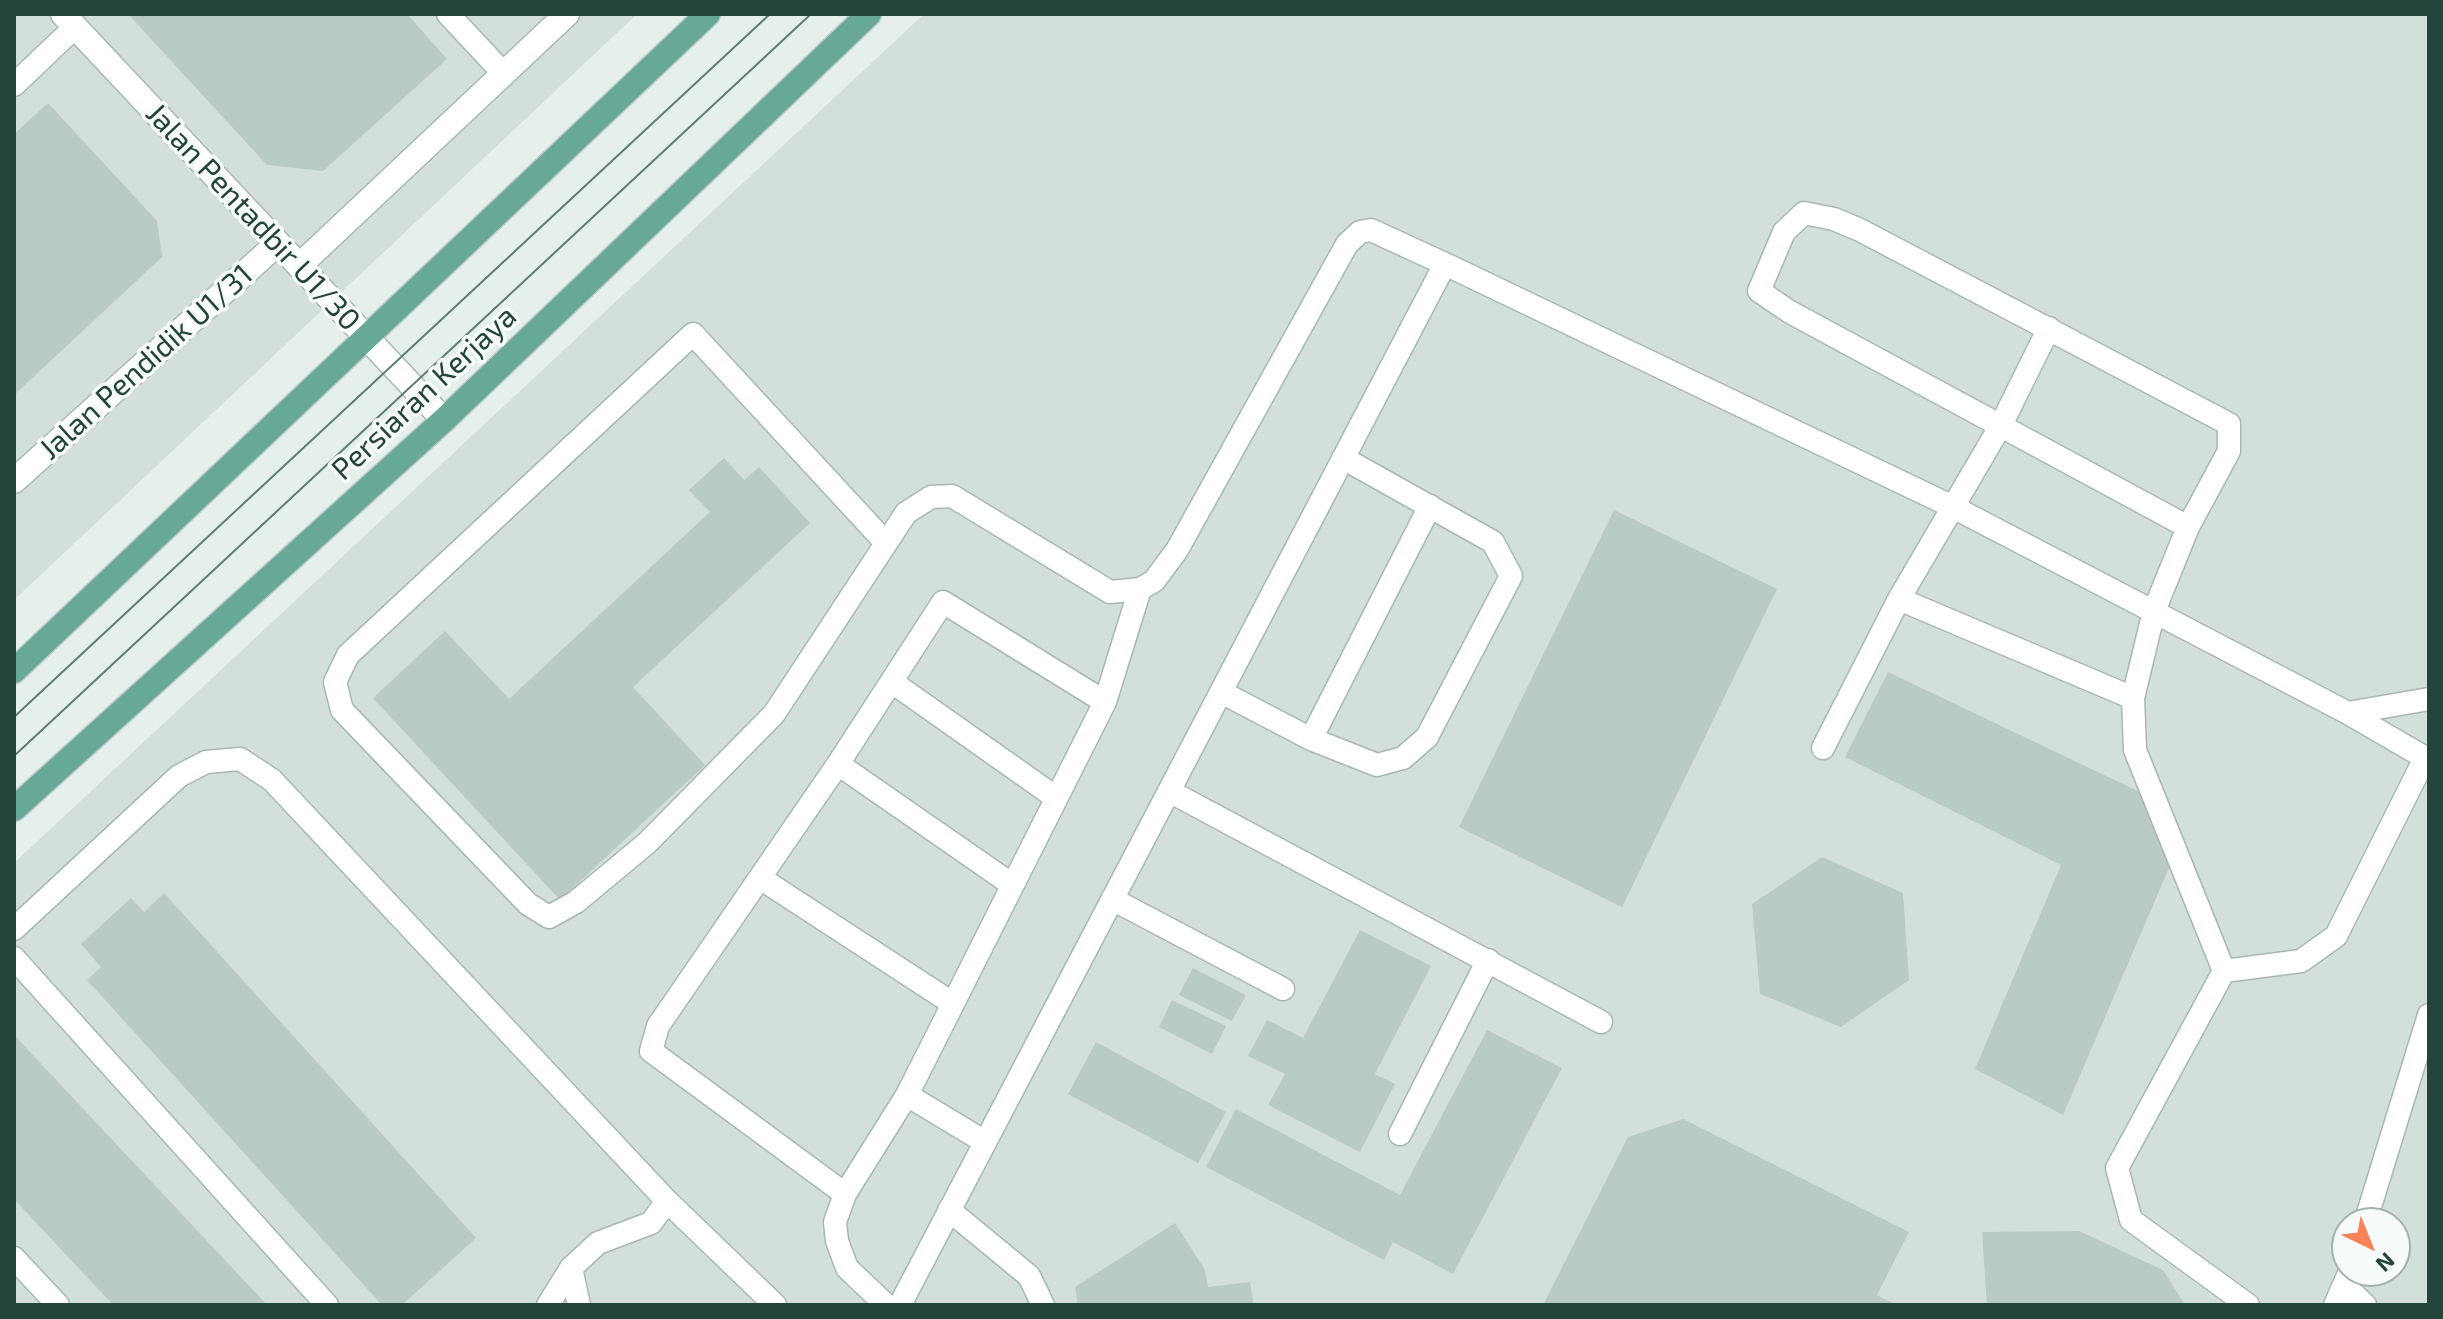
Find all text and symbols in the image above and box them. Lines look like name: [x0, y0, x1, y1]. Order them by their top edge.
street label: Jalan Pentadbir U1/30: [138, 96, 368, 338]
street label: Jalan Pendidik U1/31: [32, 257, 260, 467]
street label: Persiaran Kerjaya: [324, 298, 524, 488]
north arrow: [2331, 1207, 2411, 1287]
text: N: [2371, 1248, 2401, 1278]

